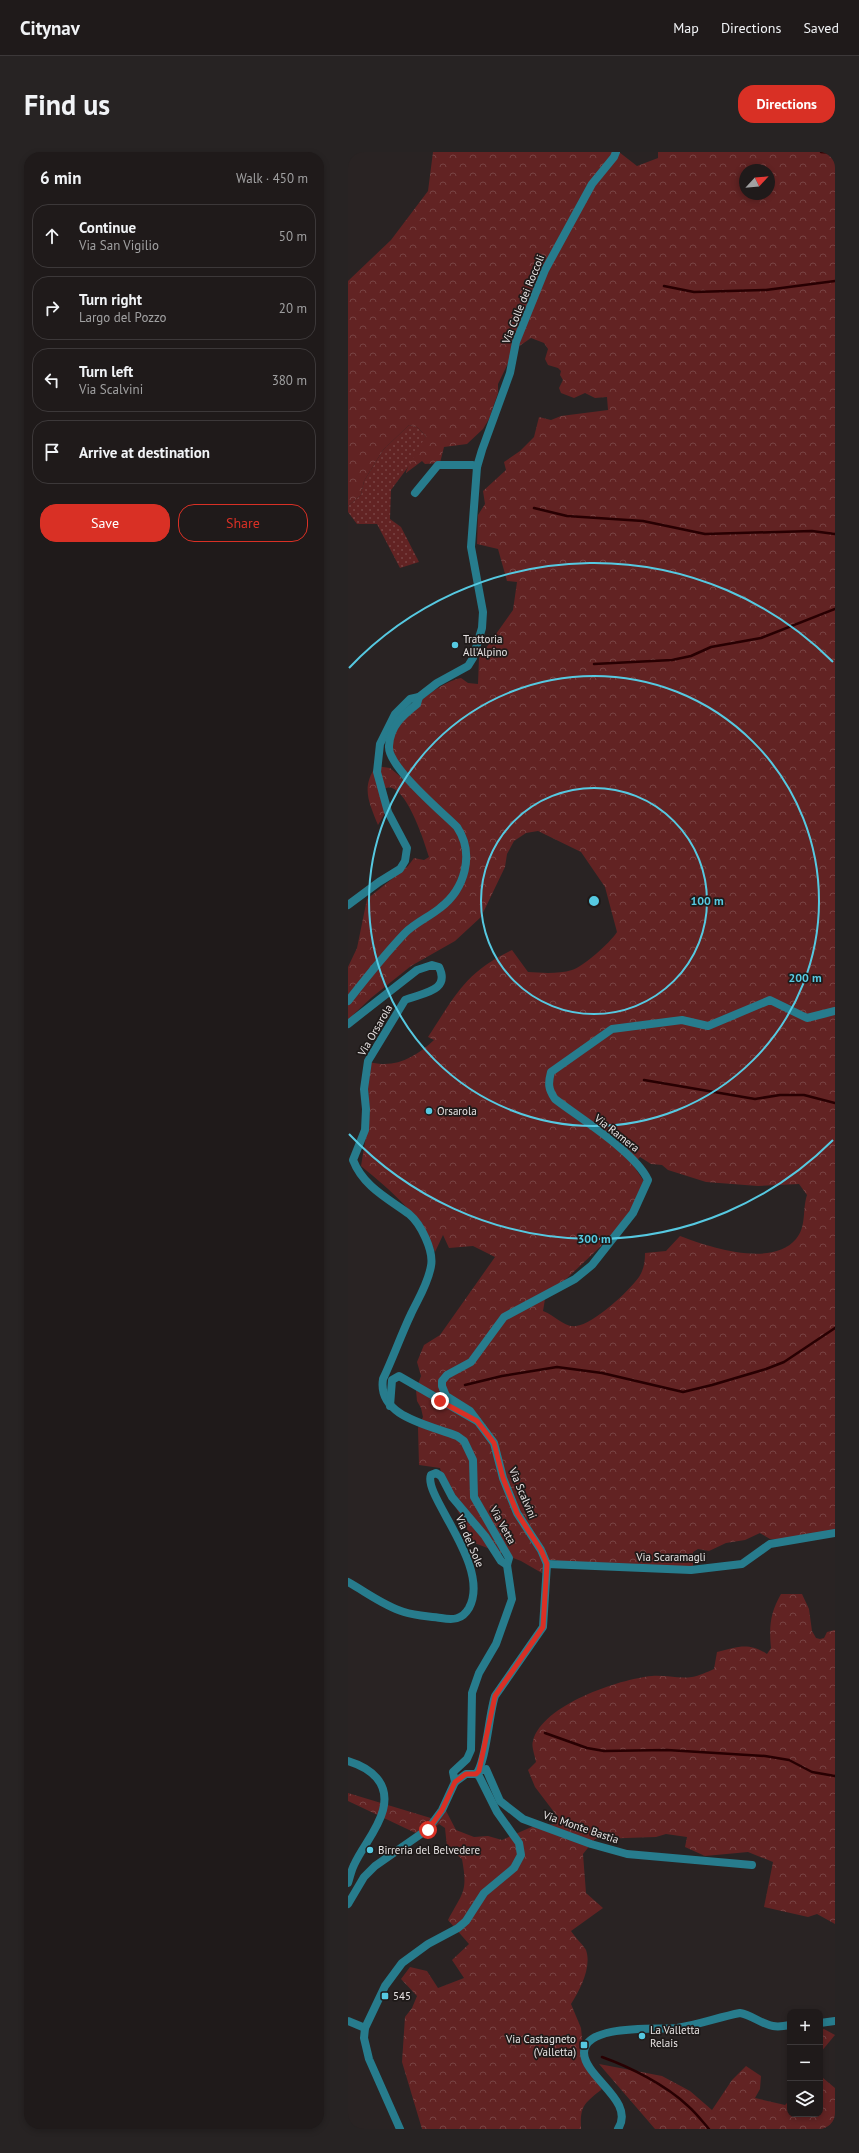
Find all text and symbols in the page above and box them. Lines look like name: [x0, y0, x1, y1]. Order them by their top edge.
text: Citynav: [20, 16, 80, 40]
text: Map: [673, 19, 699, 37]
text: Directions: [721, 19, 781, 37]
text: Saved: [803, 19, 839, 37]
button: Directions: [738, 85, 835, 123]
text: Find us: [24, 86, 110, 123]
north arrow: [739, 164, 775, 200]
text: 6 min: [40, 167, 81, 189]
text: Walk · 450 m: [236, 170, 308, 187]
text: Continue: [79, 218, 136, 237]
icon: ahead: [41, 225, 63, 247]
text: 50 m: [279, 228, 307, 245]
text: Via San Vigilio: [79, 237, 159, 254]
street label: Via Colle dei Roccoli: [498, 252, 547, 347]
text: Turn right: [79, 290, 142, 309]
icon: right: [41, 297, 63, 319]
text: 20 m: [279, 300, 307, 317]
text: Largo del Pozzo: [79, 309, 167, 326]
text: Turn left: [79, 362, 133, 381]
icon: left: [41, 369, 63, 391]
text: 380 m: [272, 372, 307, 389]
text: Via Scalvini: [79, 381, 143, 398]
icon: arrive: [41, 441, 63, 463]
text: Arrive at destination: [79, 443, 210, 462]
button: Save: [40, 504, 170, 542]
button: Share: [178, 504, 308, 542]
place label: Trattoria All'Alpino: [463, 632, 507, 659]
marker: Trattoria All'Alpino: [450, 640, 460, 650]
text: 100 m: [690, 893, 724, 908]
centre of rings: [587, 894, 601, 908]
text: 200 m: [788, 970, 822, 985]
street label: Via Orsarola: [354, 1002, 395, 1059]
place label: Orsarola: [437, 1104, 477, 1118]
marker: Orsarola: [424, 1106, 434, 1116]
street label: Via Ramera: [591, 1110, 642, 1155]
text: 300 m: [577, 1231, 611, 1246]
route end: [431, 1392, 449, 1410]
street label: Via Scalvini: [506, 1464, 540, 1521]
street label: Via Vetta: [486, 1503, 519, 1546]
street label: Via del Sole: [452, 1512, 488, 1570]
street label: Via Scaramagli: [635, 1550, 706, 1564]
street label: Via Monte Bastia: [540, 1807, 621, 1846]
route start: [419, 1821, 437, 1839]
place label: Birreria del Belvedere: [378, 1843, 480, 1857]
marker: Birreria del Belvedere: [365, 1845, 375, 1855]
place label: 545: [393, 1989, 411, 2003]
marker: 545: [380, 1991, 390, 2001]
map controls: [787, 2009, 823, 2117]
button: +: [787, 2009, 823, 2045]
place label: La Valletta Relais: [650, 2023, 700, 2050]
marker: La Valletta Relais: [637, 2031, 647, 2041]
place label: Via Castagneto (Valletta): [505, 2032, 576, 2059]
marker: Via Castagneto (Valletta): [579, 2040, 589, 2050]
button: −: [787, 2045, 823, 2081]
button: layers: [787, 2081, 823, 2117]

